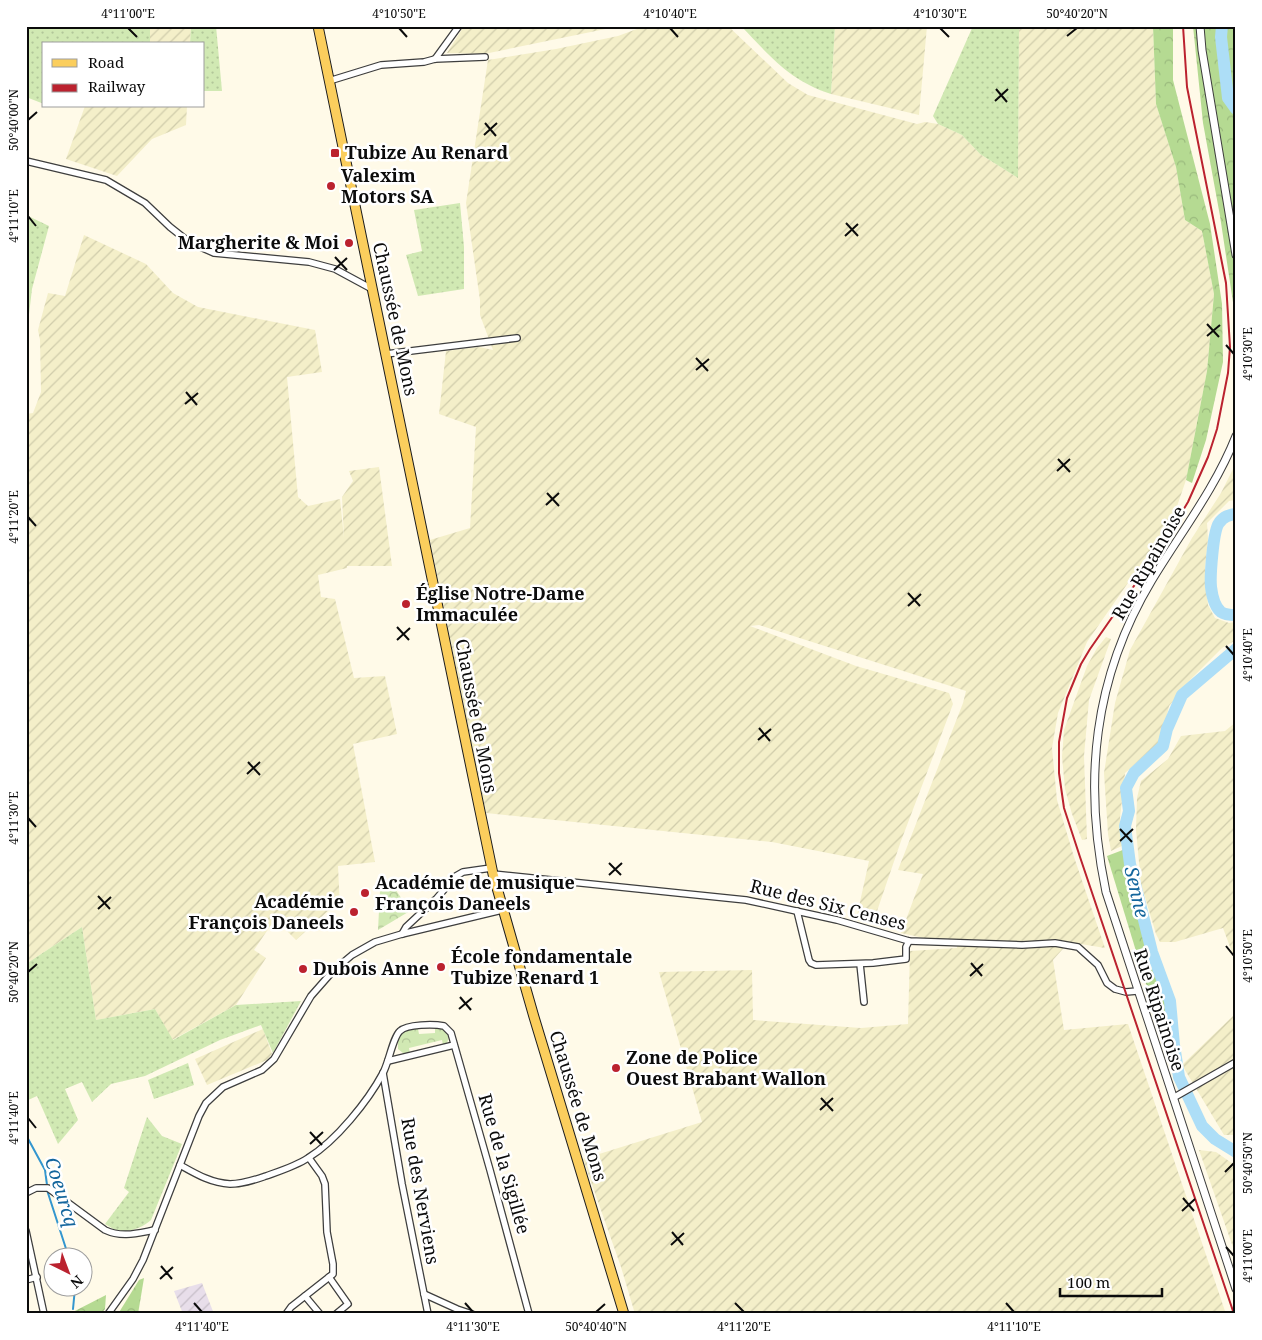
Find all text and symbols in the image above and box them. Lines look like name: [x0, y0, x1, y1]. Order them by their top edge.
text: 4°11'00"E: [101, 5, 155, 22]
text: 4°10'50"E: [372, 5, 426, 22]
text: 4°10'40"E: [643, 5, 697, 22]
text: 4°10'30"E: [913, 5, 967, 22]
text: 50°40'20"N: [1046, 5, 1108, 22]
legend: [42, 42, 205, 108]
text: Road: [88, 52, 124, 72]
text: Railway: [88, 76, 146, 96]
text: 50°40'00"N: [5, 89, 22, 151]
place label: Tubize Au Renard: [345, 140, 508, 164]
marker: Tubize Au Renard: [329, 147, 341, 159]
place label: Valexim Motors SA: [341, 163, 434, 208]
marker: Valexim Motors SA: [325, 180, 337, 192]
text: 4°11'10"E: [5, 189, 22, 243]
place label: Margherite & Moi: [178, 230, 340, 254]
marker: Margherite & Moi: [343, 237, 355, 249]
street label: Chaussée de Mons: [368, 240, 424, 398]
text: 4°10'30"E: [1239, 327, 1256, 381]
text: 4°11'20"E: [5, 490, 22, 544]
street label: Rue Ripainoise: [1106, 501, 1190, 624]
place label: Église Notre-Dame Immaculée: [416, 581, 585, 626]
marker: Église Notre-Dame Immaculée: [400, 598, 412, 610]
text: 4°10'40"E: [1239, 628, 1256, 682]
street label: Chaussée de Mons: [450, 637, 504, 795]
text: 4°11'30"E: [5, 791, 22, 845]
water label: Senne: [1119, 864, 1155, 920]
place label: Académie de musique François Daneels: [375, 870, 575, 915]
street label: Rue des Six Censes: [748, 873, 909, 935]
marker: Académie de musique François Daneels: [359, 887, 371, 899]
place label: Académie François Daneels: [189, 889, 344, 934]
marker: Académie François Daneels: [348, 906, 360, 918]
text: 4°10'50"E: [1239, 929, 1256, 983]
text: 50°40'20"N: [5, 941, 22, 1003]
place label: École fondamentale Tubize Renard 1: [451, 944, 632, 989]
street label: Rue Ripainoise: [1129, 945, 1191, 1074]
place label: Dubois Anne: [313, 956, 429, 980]
marker: École fondamentale Tubize Renard 1: [435, 961, 447, 973]
marker: Dubois Anne: [297, 963, 309, 975]
street label: Chaussée de Mons: [545, 1027, 613, 1184]
place label: Zone de Police Ouest Brabant Wallon: [626, 1045, 826, 1090]
marker: Zone de Police Ouest Brabant Wallon: [610, 1062, 622, 1074]
text: 4°11'40"E: [5, 1091, 22, 1145]
street label: Rue de la Sigillée: [473, 1091, 536, 1237]
street label: Rue des Nerviens: [396, 1116, 446, 1266]
text: 50°40'50"N: [1239, 1132, 1256, 1194]
water label: Coeurcq: [39, 1154, 85, 1231]
text: 4°11'00"E: [1239, 1229, 1256, 1283]
north arrow: [42, 1248, 92, 1298]
scale bar: [1060, 1265, 1162, 1297]
text: N: [67, 1271, 87, 1293]
text: 100 m: [1067, 1272, 1110, 1292]
text: 4°11'40"E: [175, 1318, 229, 1335]
text: 4°11'30"E: [446, 1318, 500, 1335]
text: 50°40'40"N: [565, 1318, 627, 1335]
text: 4°11'20"E: [717, 1318, 771, 1335]
text: 4°11'10"E: [987, 1318, 1041, 1335]

